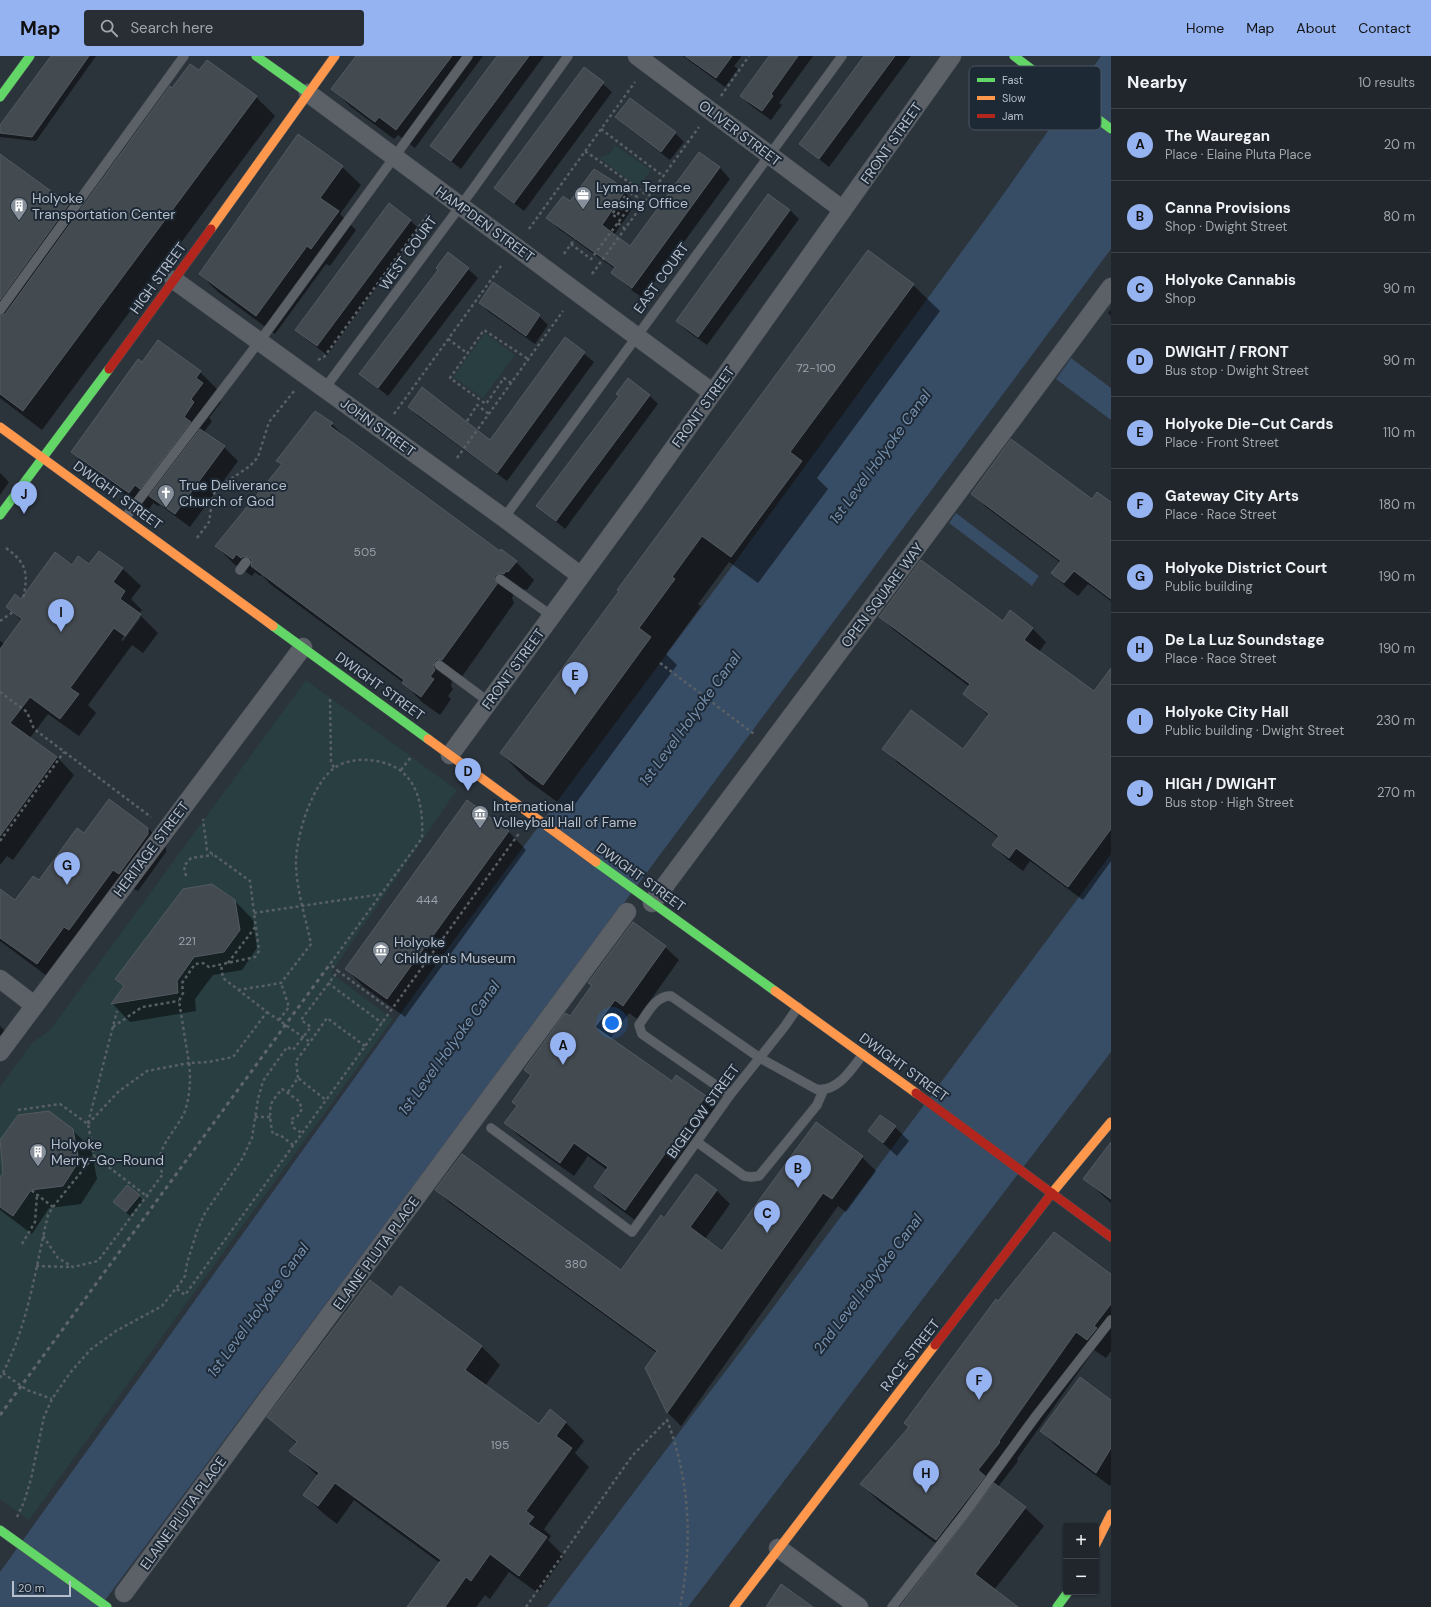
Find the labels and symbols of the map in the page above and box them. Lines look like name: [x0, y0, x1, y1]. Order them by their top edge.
legend: [969, 66, 1101, 130]
text: Fast: [1002, 73, 1023, 87]
text: Slow: [1002, 91, 1026, 105]
street label: OLIVER STREET: [695, 96, 785, 170]
street label: FRONT STREET: [856, 99, 926, 187]
text: Jam: [1002, 109, 1023, 123]
place label: Lyman Terrace Leasing Office: [596, 178, 691, 212]
street label: HAMPDEN STREET: [432, 182, 538, 266]
office icon: Lyman Terrace Leasing Office: [573, 185, 593, 210]
place label: Holyoke Transportation Center: [32, 189, 175, 223]
building icon: Holyoke Transportation Center: [9, 196, 29, 221]
street label: WEST COURT: [375, 212, 441, 294]
street label: HIGH STREET: [126, 238, 190, 317]
street label: EAST COURT: [629, 239, 693, 317]
house number: 72-100: [796, 360, 836, 376]
street label: FRONT STREET: [668, 363, 738, 451]
water label: 1st Level Holyoke Canal: [825, 385, 936, 528]
street label: JOHN STREET: [337, 394, 419, 460]
street label: DWIGHT STREET: [70, 457, 166, 533]
place label: True Deliverance Church of God: [179, 476, 287, 510]
pin: J: [11, 481, 37, 514]
church icon: True Deliverance Church of God: [156, 483, 176, 508]
street label: OPEN SQUARE WAY: [837, 539, 927, 651]
house number: 505: [354, 544, 376, 560]
pin: I: [48, 599, 74, 632]
street label: FRONT STREET: [478, 625, 548, 713]
water label: 1st Level Holyoke Canal: [635, 647, 746, 790]
street label: DWIGHT STREET: [332, 648, 428, 724]
pin: E: [562, 662, 588, 695]
pin: D: [455, 758, 481, 791]
place label: International Volleyball Hall of Fame: [493, 797, 637, 831]
street label: HERITAGE STREET: [109, 798, 193, 900]
museum icon: International Volleyball Hall of Fame: [470, 804, 490, 829]
street label: DWIGHT STREET: [593, 839, 689, 915]
pin: G: [54, 852, 80, 885]
house number: 444: [416, 892, 438, 908]
house number: 221: [178, 933, 196, 949]
place label: Holyoke Children's Museum: [394, 933, 516, 967]
museum icon: Holyoke Children's Museum: [371, 940, 391, 965]
water label: 1st Level Holyoke Canal: [394, 976, 505, 1119]
your location: [602, 1013, 622, 1033]
street label: DWIGHT STREET: [856, 1029, 952, 1105]
pin: A: [550, 1032, 576, 1065]
street label: BIGELOW STREET: [663, 1060, 743, 1162]
place label: Holyoke Merry-Go-Round: [51, 1135, 164, 1169]
building icon: Holyoke Merry-Go-Round: [28, 1142, 48, 1167]
pin: B: [785, 1155, 811, 1188]
street label: ELAINE PLUTA PLACE: [329, 1193, 423, 1313]
pin: C: [754, 1200, 780, 1233]
water label: 2nd Level Holyoke Canal: [809, 1210, 927, 1358]
water label: 1st Level Holyoke Canal: [203, 1238, 314, 1381]
house number: 380: [565, 1256, 587, 1272]
street label: RACE STREET: [876, 1315, 944, 1395]
pin: F: [966, 1367, 992, 1400]
house number: 195: [491, 1437, 509, 1453]
street label: ELAINE PLUTA PLACE: [136, 1453, 230, 1573]
pin: H: [913, 1460, 939, 1493]
scale bar: [12, 1579, 71, 1598]

